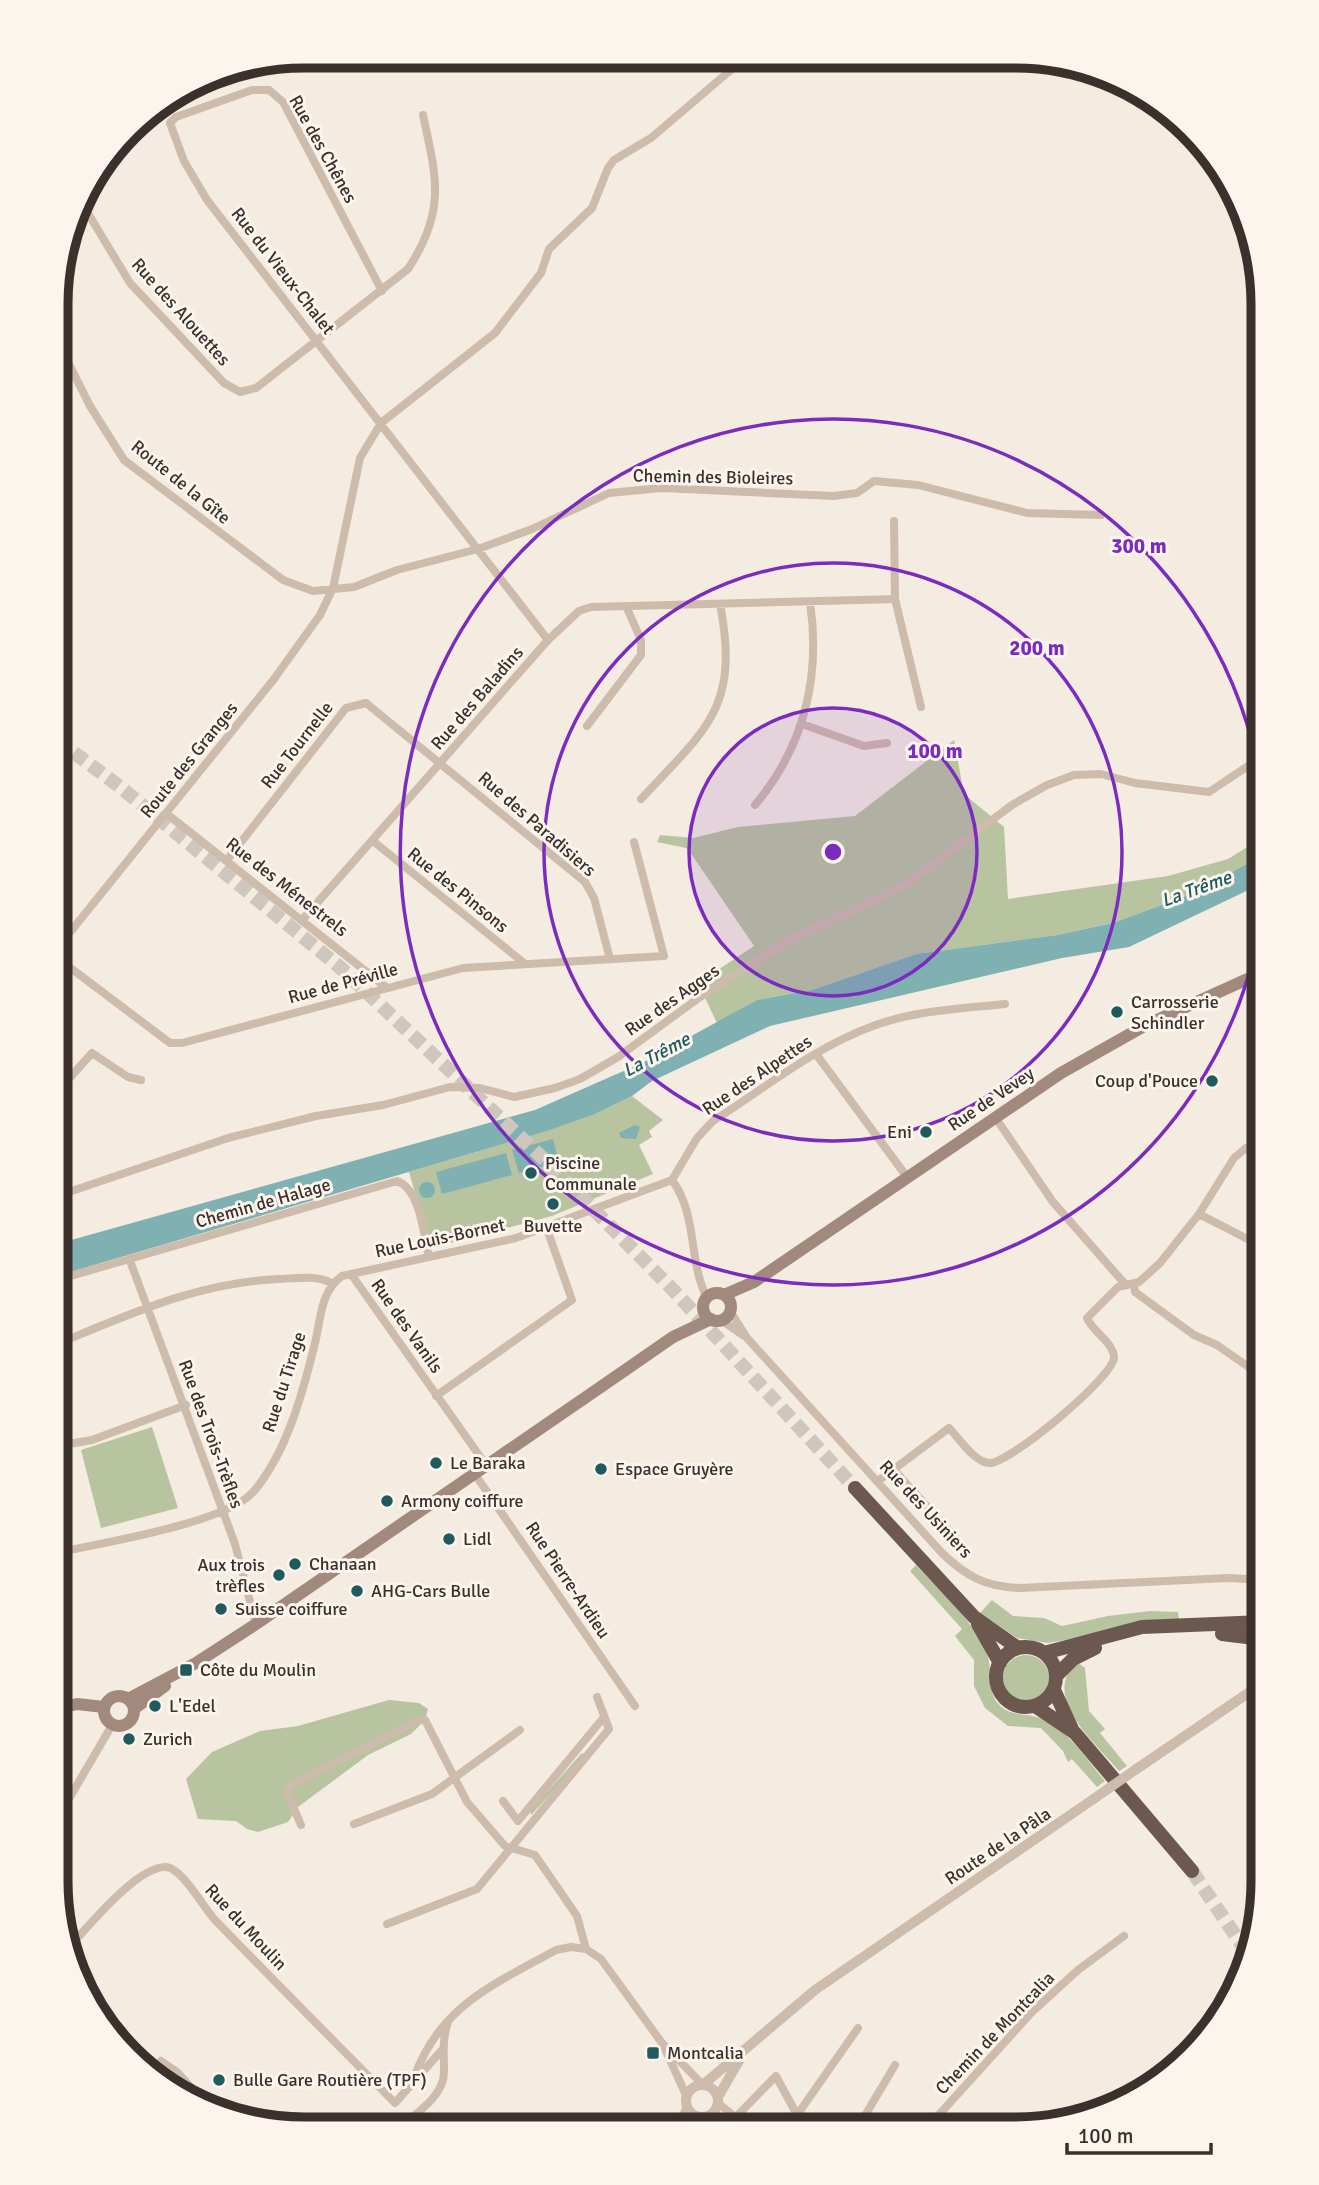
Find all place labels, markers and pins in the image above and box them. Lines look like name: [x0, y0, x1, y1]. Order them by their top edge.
centre of rings: [821, 840, 845, 864]
place label: Carrosserie Schindler: [1131, 991, 1219, 1034]
marker: Carrosserie Schindler: [1109, 1004, 1125, 1020]
place label: Coup d'Pouce: [1095, 1070, 1198, 1092]
marker: Coup d'Pouce: [1204, 1073, 1220, 1089]
place label: Eni: [887, 1121, 912, 1143]
marker: Eni: [918, 1124, 934, 1140]
place label: Piscine Communale: [545, 1152, 637, 1195]
marker: Piscine Communale: [523, 1165, 539, 1181]
marker: Buvette: [545, 1196, 561, 1212]
place label: Buvette: [523, 1215, 583, 1237]
place label: Le Baraka: [450, 1452, 526, 1474]
marker: Le Baraka: [428, 1455, 444, 1471]
place label: Espace Gruyère: [615, 1458, 734, 1480]
marker: Espace Gruyère: [593, 1461, 609, 1477]
place label: Armony coiffure: [401, 1490, 523, 1512]
marker: Armony coiffure: [379, 1493, 395, 1509]
place label: Lidl: [463, 1528, 492, 1550]
marker: Lidl: [441, 1531, 457, 1547]
place label: Chanaan: [309, 1553, 377, 1575]
place label: Aux trois trèfles: [197, 1554, 265, 1597]
marker: Chanaan: [287, 1556, 303, 1572]
marker: Aux trois trèfles: [271, 1567, 287, 1583]
place label: AHG-Cars Bulle: [371, 1580, 490, 1602]
marker: AHG-Cars Bulle: [349, 1583, 365, 1599]
place label: Suisse coiffure: [235, 1598, 348, 1620]
marker: Suisse coiffure: [213, 1601, 229, 1617]
place label: Côte du Moulin: [200, 1659, 316, 1681]
marker: Côte du Moulin: [178, 1662, 194, 1678]
place label: L'Edel: [169, 1695, 216, 1717]
marker: L'Edel: [147, 1698, 163, 1714]
place label: Zurich: [143, 1728, 193, 1750]
marker: Zurich: [121, 1731, 137, 1747]
place label: Montcalia: [667, 2042, 744, 2064]
marker: Montcalia: [645, 2045, 661, 2061]
place label: Bulle Gare Routière (TPF): [233, 2069, 427, 2091]
marker: Bulle Gare Routière (TPF): [211, 2072, 227, 2088]

